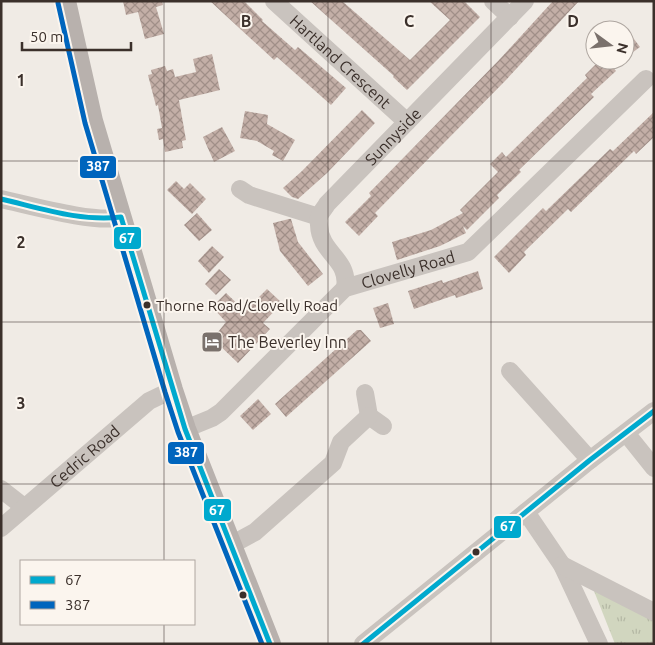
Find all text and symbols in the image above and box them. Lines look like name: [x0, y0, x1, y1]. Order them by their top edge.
street label: Hartland Crescent: [287, 11, 395, 112]
text: B: [241, 12, 251, 30]
text: C: [404, 12, 414, 30]
text: D: [567, 12, 579, 30]
scale bar: [22, 20, 131, 52]
north arrow: [585, 20, 635, 70]
text: 50 m: [30, 28, 63, 45]
text: N: [613, 41, 632, 55]
text: 1: [16, 71, 26, 89]
street label: Sunnyside: [361, 104, 425, 169]
line badge: 387: [79, 155, 117, 179]
text: 387: [86, 158, 110, 174]
line badge: 67: [113, 226, 142, 250]
text: 67: [119, 230, 135, 246]
text: 2: [16, 233, 26, 251]
street label: Clovelly Road: [359, 247, 457, 292]
place label: Thorne Road/Clovelly Road: [156, 297, 338, 314]
marker: Thorne Road/Clovelly Road: [142, 300, 152, 310]
hotel icon: The Beverley Inn: [200, 330, 224, 354]
place label: The Beverley Inn: [228, 333, 347, 351]
text: 3: [16, 394, 26, 412]
street label: Cedric Road: [46, 422, 123, 491]
line badge: 387: [167, 441, 205, 465]
text: 387: [174, 444, 198, 460]
line badge: 67: [203, 498, 232, 522]
text: 67: [209, 502, 225, 518]
line badge: 67: [493, 515, 522, 539]
text: 67: [500, 518, 516, 534]
unlabelled marker: [471, 547, 481, 557]
legend: [20, 560, 195, 625]
text: 67: [65, 571, 82, 588]
unlabelled marker: [238, 590, 248, 600]
text: 387: [65, 596, 90, 613]

